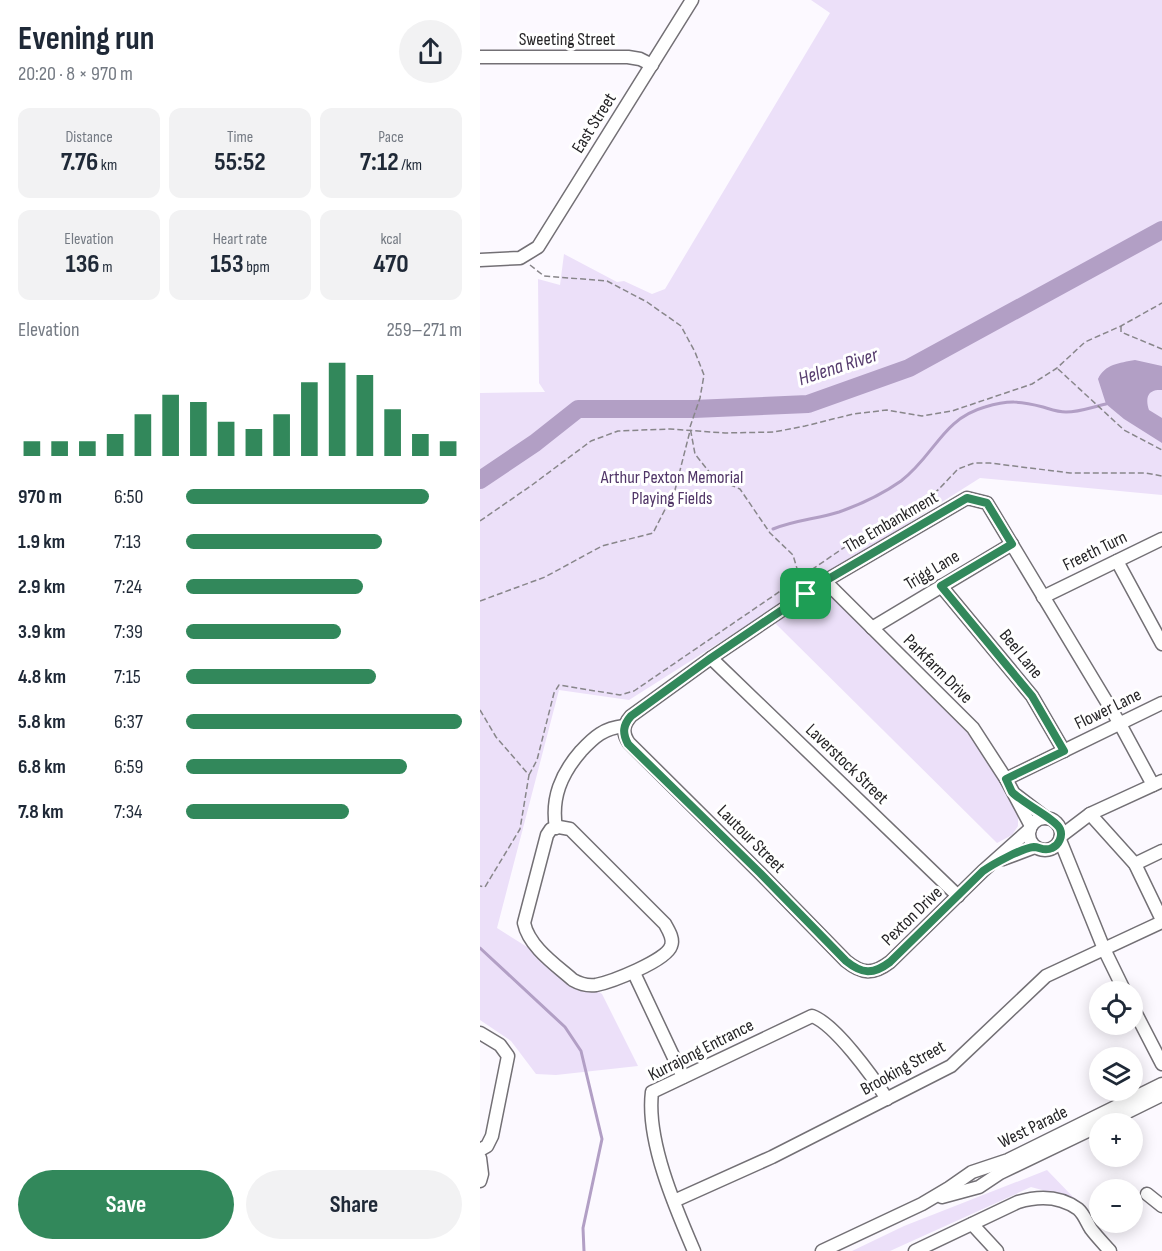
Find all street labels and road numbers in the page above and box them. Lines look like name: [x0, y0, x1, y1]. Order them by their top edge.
street label: Sweeting Street: [519, 29, 616, 50]
street label: East Street: [567, 89, 621, 157]
street label: The Embankment: [840, 486, 942, 557]
street label: Freeth Turn: [1060, 527, 1130, 575]
street label: Trigg Lane: [901, 545, 963, 595]
street label: Beel Lane: [995, 625, 1047, 683]
street label: Parkfarm Drive: [899, 630, 977, 708]
street label: Flower Lane: [1071, 684, 1145, 734]
street label: Laverstock Street: [801, 719, 893, 809]
street label: Lautour Street: [713, 801, 790, 878]
street label: Pexton Drive: [877, 882, 947, 950]
street label: Kurrajong Entrance: [645, 1014, 757, 1086]
street label: Brooking Street: [857, 1036, 950, 1100]
street label: West Parade: [995, 1101, 1071, 1153]

